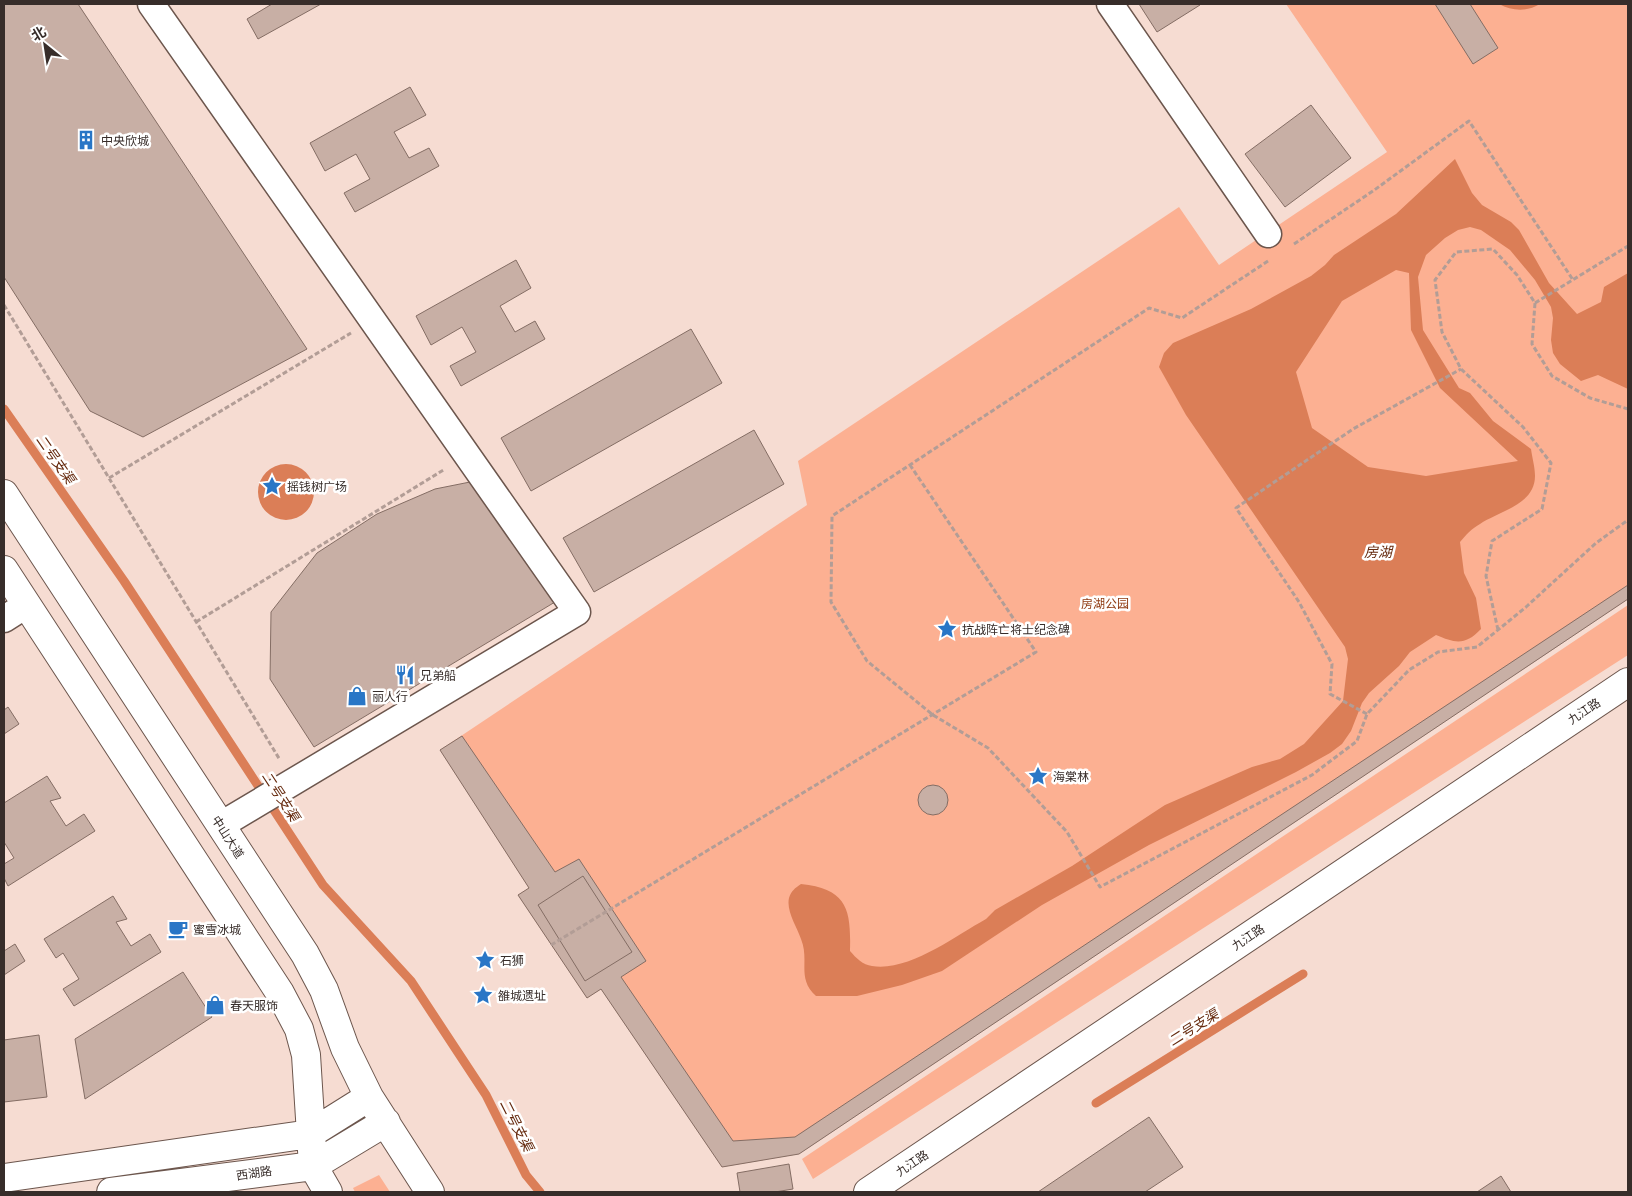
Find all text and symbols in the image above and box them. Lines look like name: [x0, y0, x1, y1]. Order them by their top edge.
north arrow: [20, 20, 70, 70]
text: 北: [27, 22, 49, 45]
building icon: 中央欣城: [75, 129, 97, 151]
place label: 中央欣城: [101, 132, 149, 149]
water label: 二号支渠: [32, 431, 81, 489]
place icon: 摇钱树广场: [261, 475, 283, 497]
place label: 摇钱树广场: [287, 478, 347, 495]
water label: 房湖: [1364, 542, 1394, 561]
park label: 房湖公园: [1081, 595, 1129, 612]
place icon: 抗战阵亡将士纪念碑: [936, 618, 958, 640]
place label: 抗战阵亡将士纪念碑: [962, 621, 1070, 638]
restaurant icon: 兄弟船: [394, 664, 416, 686]
place label: 兄弟船: [420, 667, 456, 684]
shop icon: 丽人行: [346, 685, 368, 707]
place label: 丽人行: [372, 688, 408, 705]
street label: 九江路: [1564, 694, 1604, 728]
place icon: 海棠林: [1027, 765, 1049, 787]
water label: 二号支渠: [258, 767, 305, 826]
place label: 海棠林: [1053, 768, 1089, 785]
street label: 中山大道: [208, 812, 248, 862]
cafe icon: 蜜雪冰城: [167, 918, 189, 940]
street label: 九江路: [1228, 920, 1268, 954]
place label: 蜜雪冰城: [193, 921, 241, 938]
place icon: 石狮: [474, 949, 496, 971]
place label: 石狮: [500, 952, 524, 969]
place icon: 雒城遗址: [472, 984, 494, 1006]
place label: 雒城遗址: [498, 987, 546, 1004]
shop icon: 春天服饰: [204, 994, 226, 1016]
place label: 春天服饰: [230, 997, 278, 1014]
water label: 二号支渠: [1164, 1003, 1223, 1050]
water label: 二号支渠: [496, 1096, 539, 1156]
street label: 九江路: [892, 1146, 932, 1180]
street label: 西湖路: [235, 1162, 273, 1184]

